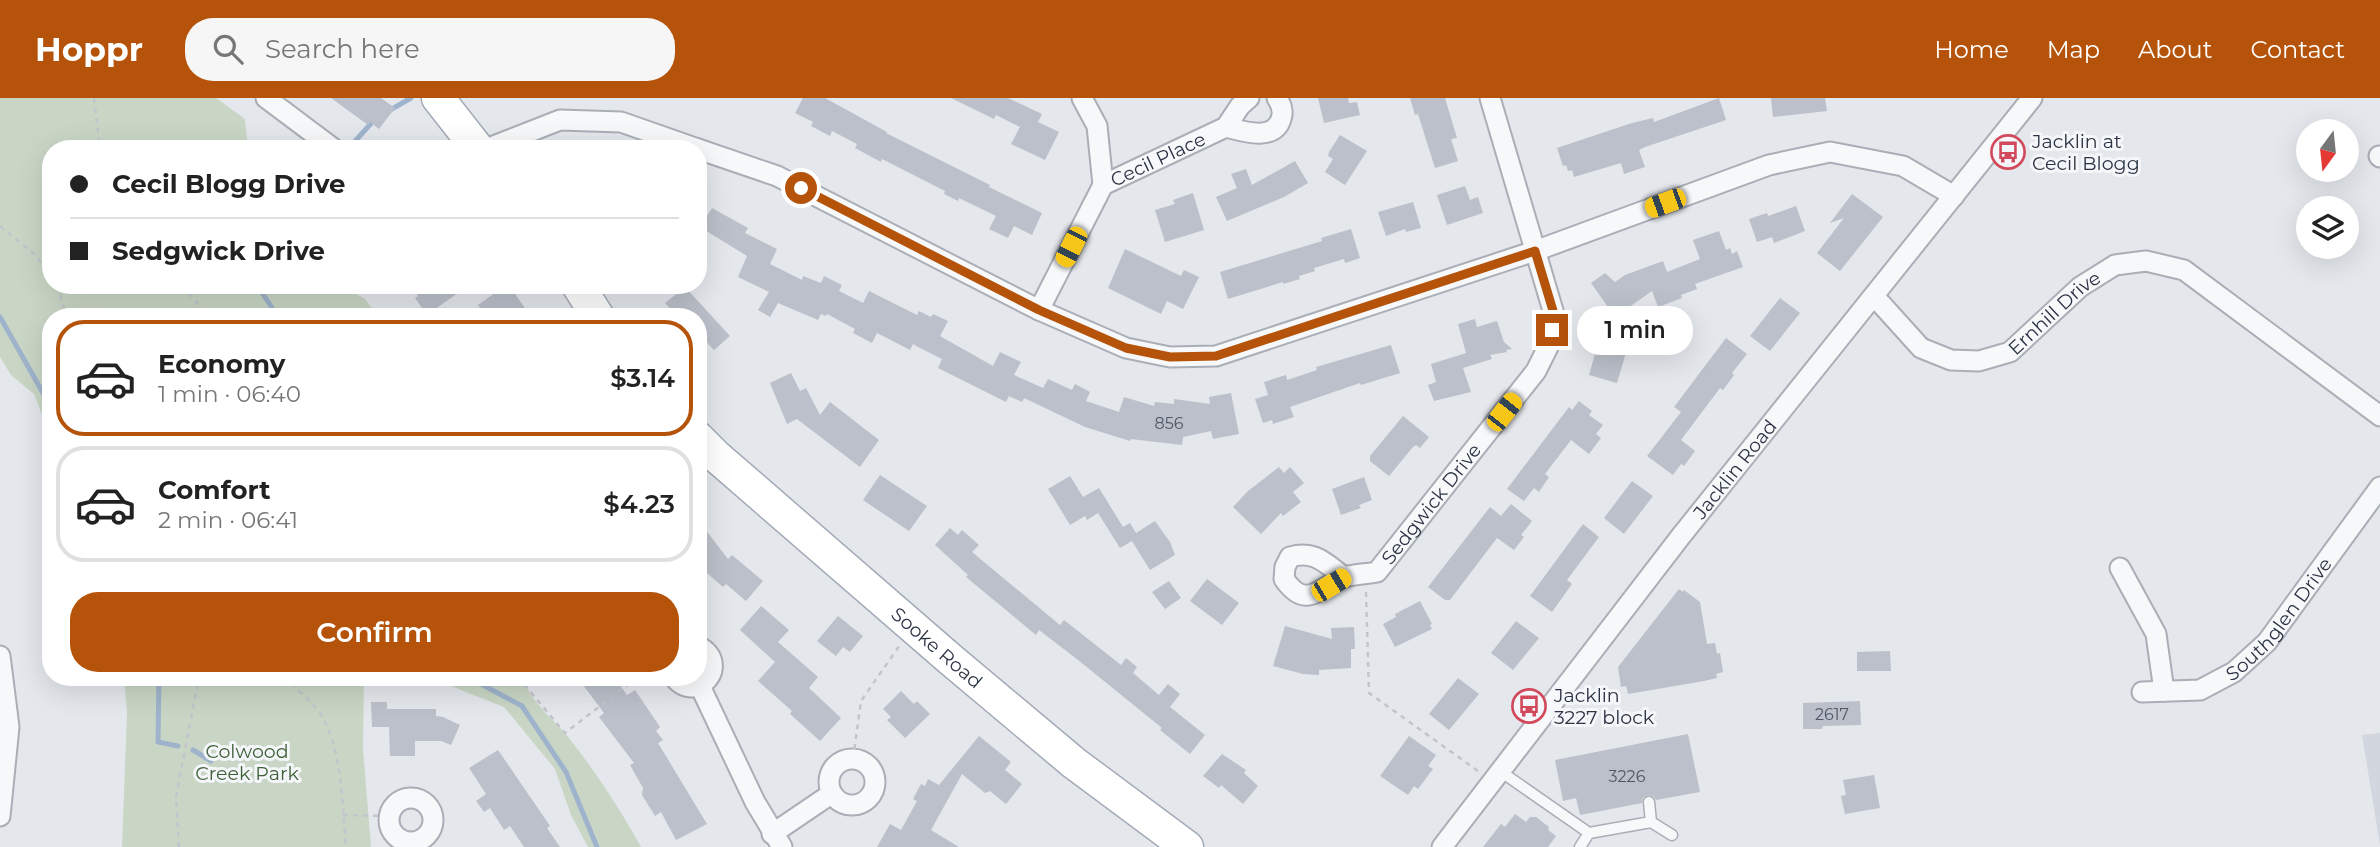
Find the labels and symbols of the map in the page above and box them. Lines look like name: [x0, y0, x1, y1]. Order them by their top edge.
north arrow: [2296, 119, 2359, 182]
street label: Cecil Place: [1107, 127, 1209, 191]
place label: Jacklin at Cecil Blogg: [2031, 130, 2140, 175]
bus stop icon: Jacklin at Cecil Blogg: [1989, 133, 2027, 171]
route start: [785, 172, 817, 204]
car: [1642, 186, 1689, 220]
car: [1053, 224, 1090, 270]
street label: Ernhill Drive: [2003, 266, 2105, 360]
callout: 1 min: [1576, 306, 1692, 354]
route end: [1536, 314, 1568, 346]
car: [1483, 389, 1526, 435]
house number: 856: [1154, 414, 1184, 433]
street label: Jacklin Road: [1687, 415, 1781, 524]
street label: Sedgwick Drive: [1376, 439, 1486, 569]
street label: Southglen Drive: [2222, 553, 2336, 686]
car: [1308, 565, 1355, 605]
street label: Sooke Road: [887, 602, 987, 693]
place label: Jacklin 3227 block: [1553, 684, 1655, 729]
bus stop icon: Jacklin 3227 block: [1510, 687, 1548, 725]
house number: 2617: [1815, 705, 1849, 724]
park label: Colwood Creek Park: [195, 740, 299, 785]
house number: 3226: [1609, 767, 1646, 786]

